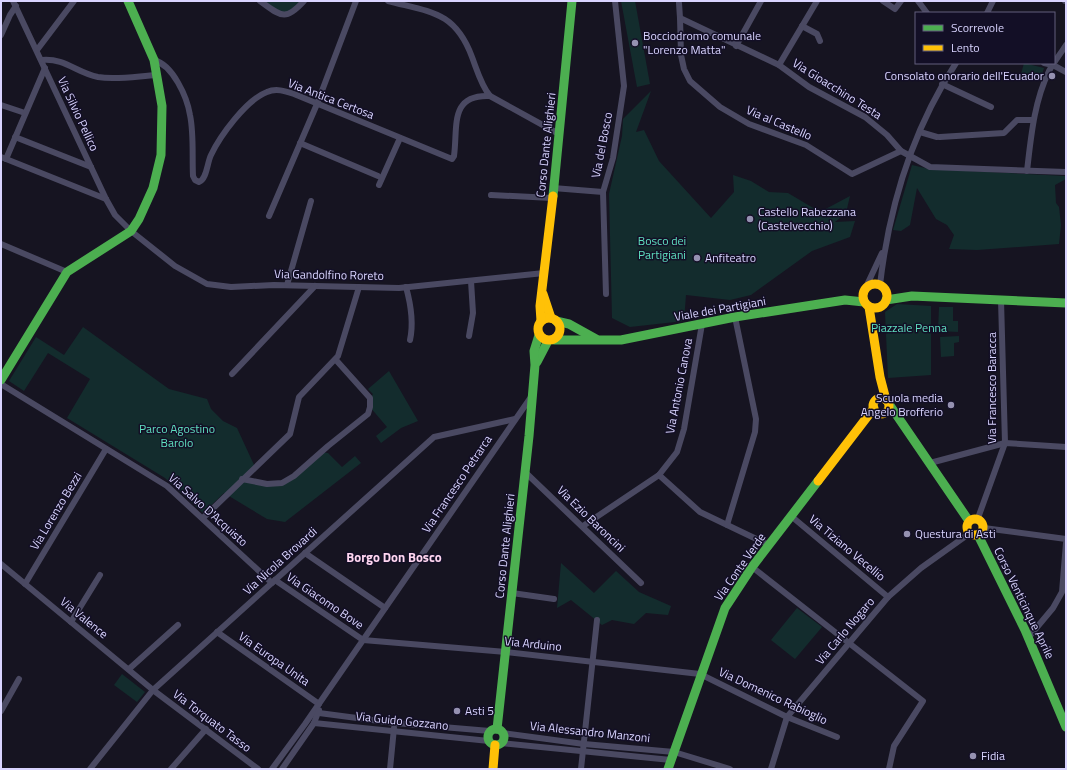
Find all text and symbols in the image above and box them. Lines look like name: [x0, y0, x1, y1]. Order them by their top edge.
legend: [915, 12, 1055, 64]
text: Scorrevole: [951, 18, 1004, 37]
place label: Bocciodromo comunale "Lorenzo Matta": [643, 26, 761, 59]
marker: Bocciodromo comunale "Lorenzo Matta": [630, 38, 640, 48]
text: Lento: [951, 38, 980, 57]
street label: Via Gioacchino Testa: [789, 53, 886, 124]
place label: Consolato onorario dell'Ecuador: [884, 66, 1044, 85]
marker: Consolato onorario dell'Ecuador: [1047, 71, 1057, 81]
street label: Via Silvio Pellico: [53, 73, 104, 154]
street label: Via Antica Certosa: [285, 73, 377, 124]
street label: Corso Dante Alighieri: [531, 92, 560, 198]
street label: Via al Castello: [743, 100, 815, 145]
street label: Via del Bosco: [586, 110, 617, 180]
place label: Castello Rabezzana (Castelvecchio): [758, 202, 856, 235]
marker: Castello Rabezzana (Castelvecchio): [745, 214, 755, 224]
park label: Bosco dei Partigiani: [638, 231, 686, 264]
place label: Anfiteatro: [705, 248, 756, 267]
marker: Anfiteatro: [692, 253, 702, 263]
street label: Via Gandolfino Roreto: [274, 264, 384, 285]
street label: Viale dei Partigiani: [673, 291, 767, 326]
park label: Piazzale Penna: [871, 318, 947, 337]
street label: Via Francesco Baracca: [982, 332, 1001, 444]
street label: Via Antonio Canova: [660, 336, 697, 435]
place label: Scuola media Angelo Brofferio: [861, 388, 943, 421]
marker: Scuola media Angelo Brofferio: [946, 400, 956, 410]
park label: Parco Agostino Barolo: [139, 419, 215, 452]
street label: Via Francesco Petrarca: [417, 431, 497, 537]
street label: Via Lorenzo Bezzi: [25, 468, 86, 553]
street label: Via Salvo D'Acquisto: [164, 469, 252, 551]
street label: Via Ezio Baroncini: [553, 481, 630, 556]
street label: Corso Dante Alighieri: [490, 493, 519, 599]
street label: Via Tiziano Vecellio: [805, 510, 890, 585]
street label: Via Nicola Brovardi: [238, 522, 321, 599]
place label: Questura di Asti: [915, 524, 996, 543]
street label: Via Conte Verde: [709, 529, 770, 605]
marker: Questura di Asti: [902, 529, 912, 539]
street label: Corso Venticinque Aprile: [989, 544, 1060, 662]
district label: Borgo Don Bosco: [346, 547, 442, 567]
street label: Via Giacomo Bove: [283, 568, 368, 634]
street label: Via Valence: [56, 592, 113, 643]
street label: Via Carlo Nogaro: [810, 593, 879, 669]
street label: Via Europa Unita: [235, 627, 314, 690]
street label: Via Arduino: [503, 631, 563, 656]
street label: Via Domenico Rabioglio: [716, 662, 831, 729]
street label: Via Torquato Tasso: [169, 685, 256, 757]
place label: Asti 5: [465, 701, 494, 720]
street label: Via Guido Gozzano: [355, 706, 449, 735]
marker: Asti 5: [452, 706, 462, 716]
street label: Via Alessandro Manzoni: [529, 716, 651, 747]
place label: Fidia: [981, 746, 1005, 765]
marker: Fidia: [968, 751, 978, 761]

